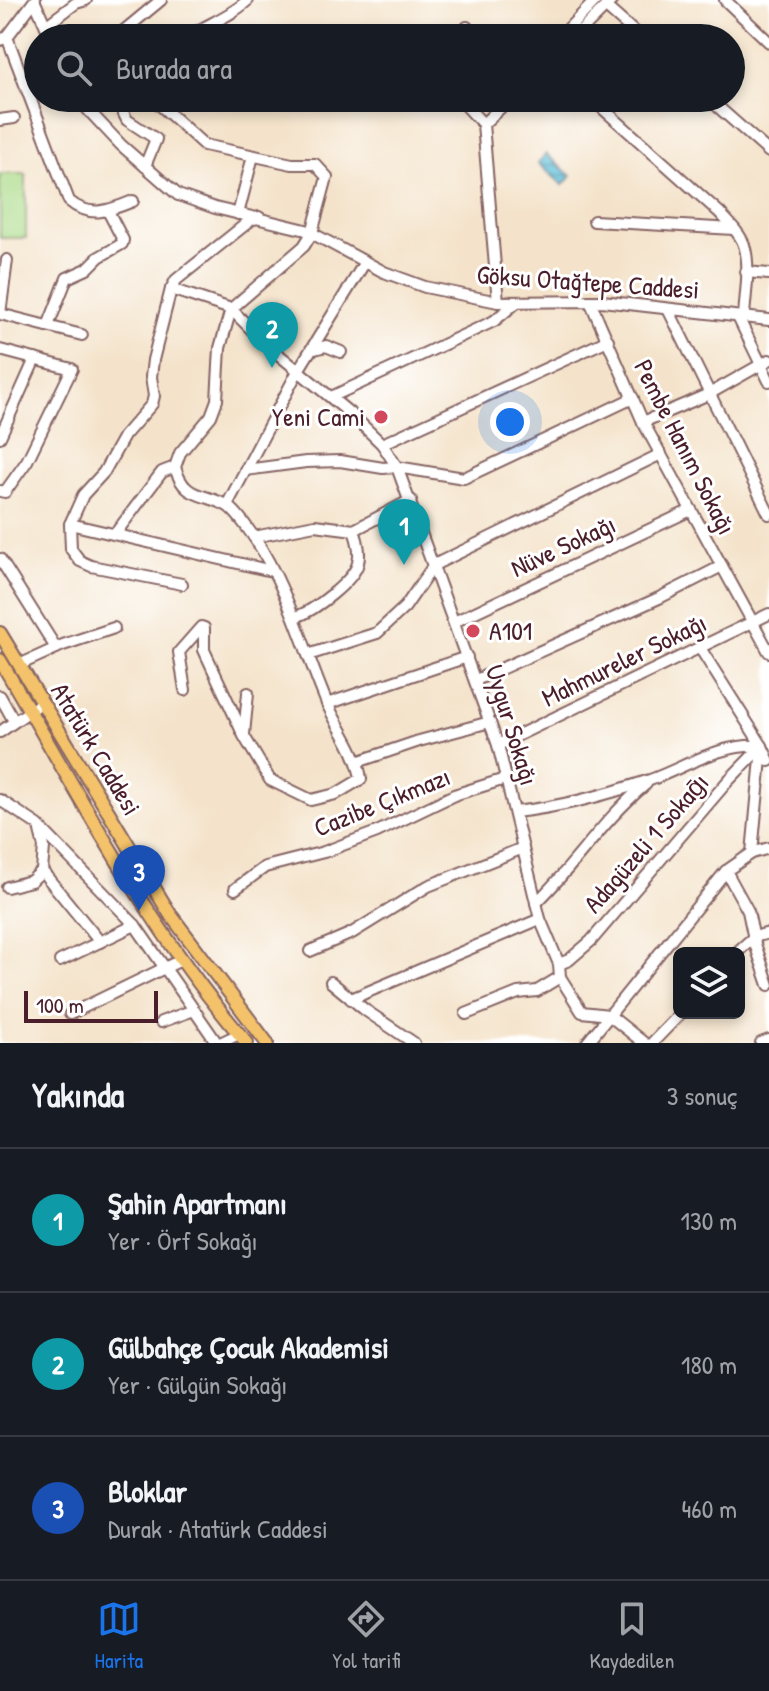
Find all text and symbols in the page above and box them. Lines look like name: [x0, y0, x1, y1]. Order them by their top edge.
search box: [24, 24, 745, 112]
icon: search: [52, 46, 96, 90]
text: Burada ara: [116, 48, 232, 88]
street label: Göksu Otağtepe Caddesi: [476, 256, 700, 307]
pin: 2: [246, 302, 298, 368]
street label: Pembe Hanım Sokağı: [626, 353, 745, 540]
place label: Yeni Cami: [272, 399, 365, 434]
your location: [490, 402, 530, 442]
marker: Yeni Cami: [372, 408, 390, 426]
pin: 1: [378, 499, 430, 565]
street label: Nüve Sokağı: [505, 506, 621, 585]
street label: Mahmureler Sokağı: [536, 605, 712, 715]
place label: A101: [489, 613, 532, 648]
marker: A101: [464, 622, 482, 640]
street label: Uygur Sokağı: [478, 660, 547, 789]
street label: Atatürk Caddesi: [43, 676, 150, 822]
street label: Cazibe Çıkmazı: [308, 758, 455, 845]
street label: Adagüzeli 1 Sokaḡı: [575, 765, 716, 920]
pin: 3: [113, 845, 165, 911]
map controls: [673, 947, 745, 1019]
button: layers: [673, 947, 745, 1019]
scale bar: [24, 987, 158, 1023]
text: 100 m: [36, 990, 84, 1020]
text: Yakında: [32, 1072, 124, 1118]
text: 3 sonuç: [667, 1078, 737, 1113]
text: Şahin Apartmanı: [108, 1183, 287, 1223]
text: 1: [53, 1203, 63, 1238]
text: 130 m: [681, 1203, 737, 1238]
text: Yer · Örf Sokağı: [108, 1223, 258, 1258]
text: Gülbahçe Çocuk Akademisi: [108, 1327, 389, 1367]
text: 2: [52, 1347, 64, 1382]
text: 180 m: [681, 1347, 737, 1382]
text: Yer · Gülgün Sokağı: [108, 1367, 287, 1402]
text: Bloklar: [108, 1471, 187, 1511]
text: 3: [52, 1491, 64, 1526]
text: 460 m: [682, 1491, 737, 1526]
text: Durak · Atatürk Caddesi: [108, 1511, 328, 1546]
tab: Harita: [95, 1597, 143, 1675]
tab: Yol tarifi: [332, 1597, 400, 1675]
tab: Kaydedilen: [590, 1597, 674, 1675]

